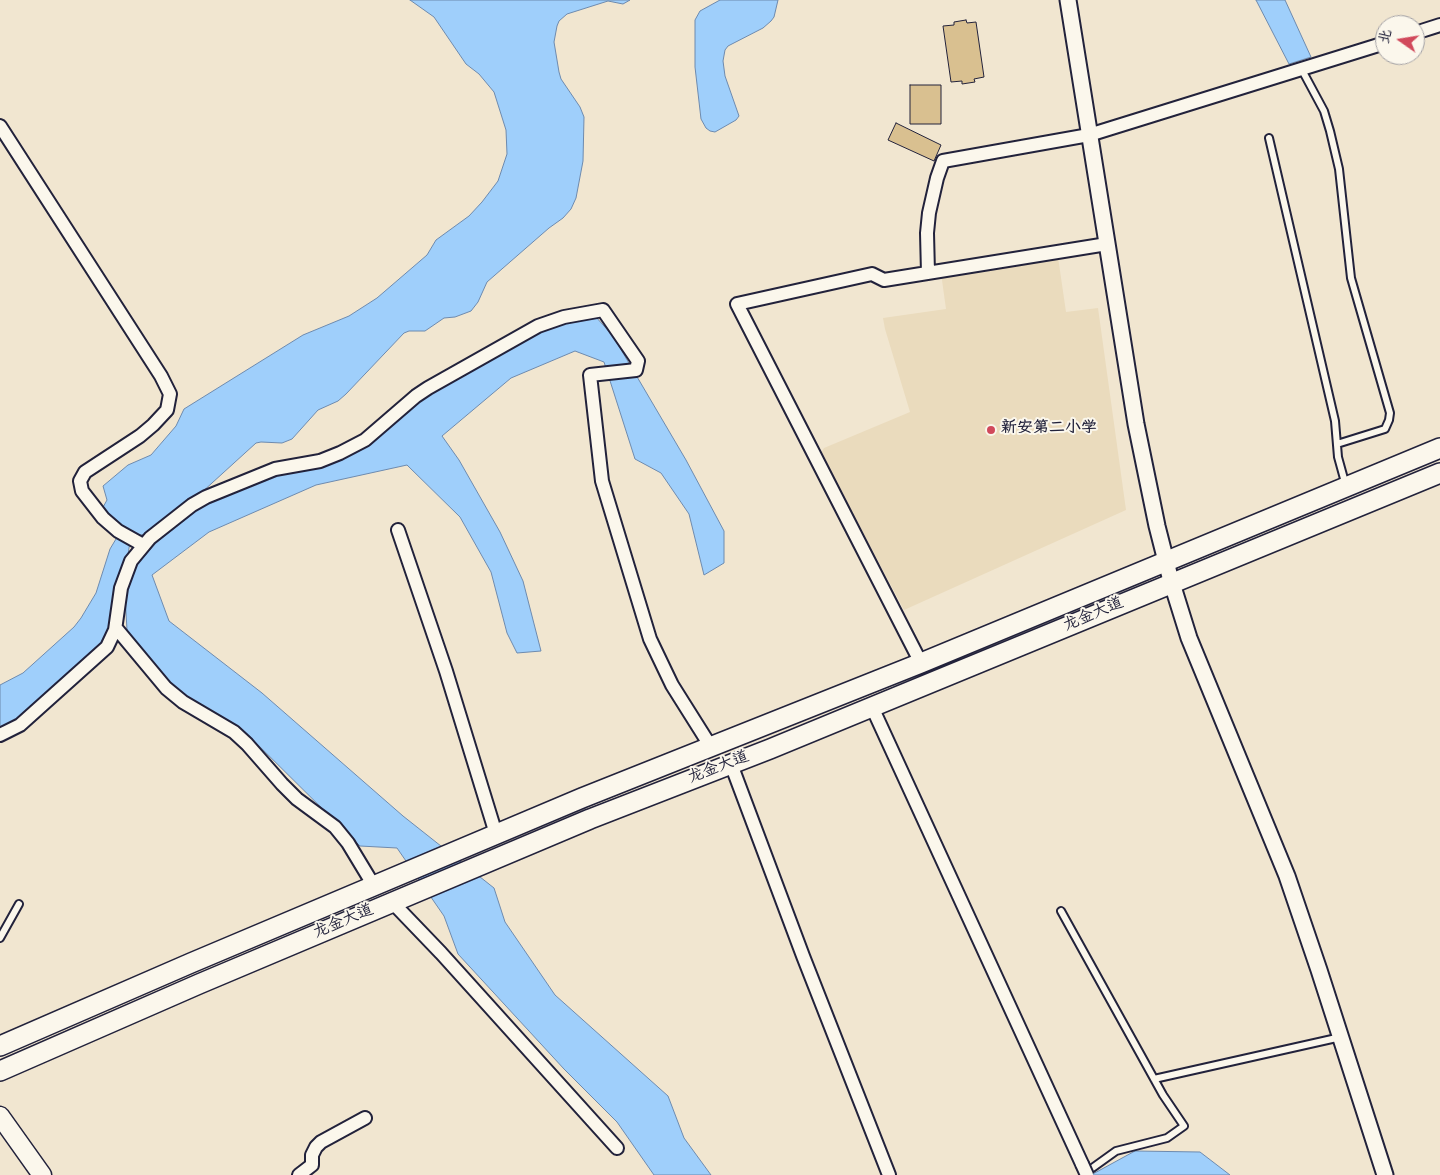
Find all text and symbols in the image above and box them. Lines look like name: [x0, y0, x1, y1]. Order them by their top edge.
north arrow: [1375, 15, 1425, 65]
text: 北: [1375, 28, 1398, 46]
place label: 新安第二小学: [1001, 420, 1097, 440]
marker: 新安第二小学: [985, 424, 997, 436]
street label: 龙金大道: [1061, 595, 1127, 637]
street label: 龙金大道: [686, 749, 752, 789]
street label: 龙金大道: [311, 902, 377, 944]

